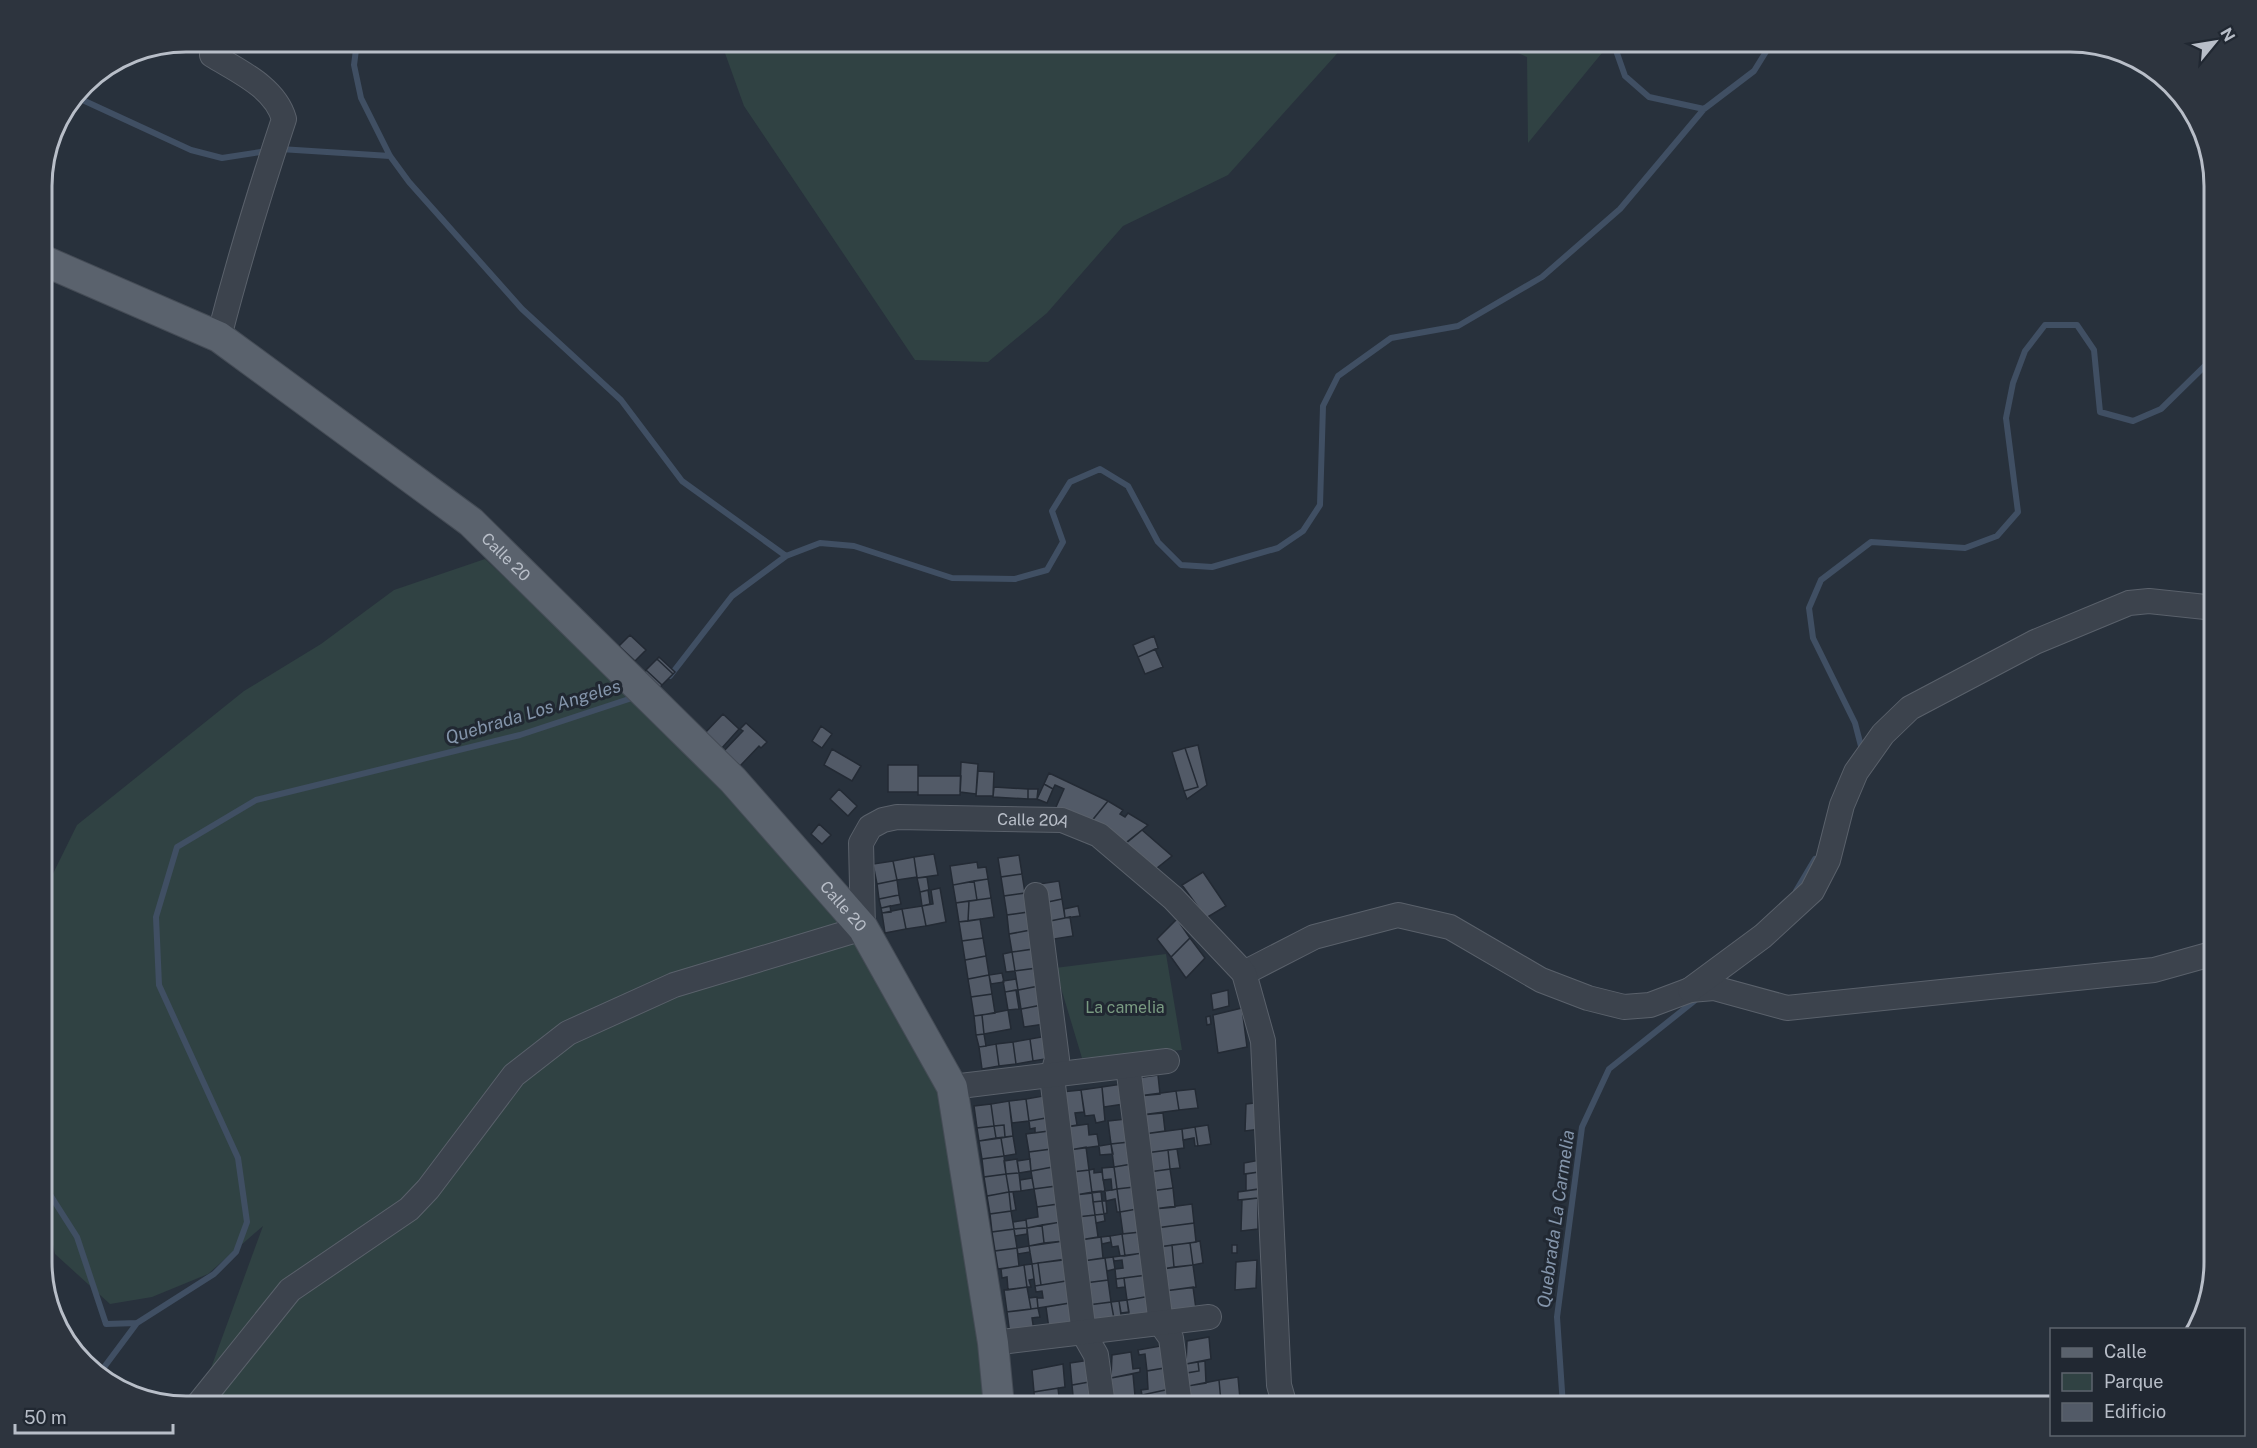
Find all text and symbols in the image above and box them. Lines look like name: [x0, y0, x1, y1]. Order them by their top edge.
north arrow: [2185, 12, 2245, 72]
text: N: [2216, 25, 2239, 45]
street label: Calle 20: [477, 529, 534, 585]
water label: Quebrada Los Angeles: [443, 675, 623, 748]
street label: Calle 20A: [997, 810, 1072, 832]
street label: Calle 20: [816, 877, 871, 936]
park label: La camelia: [1085, 998, 1165, 1017]
water label: Quebrada La Carmelia: [1533, 1129, 1578, 1309]
legend: [2050, 1328, 2245, 1436]
text: Calle: [2104, 1341, 2147, 1362]
text: Parque: [2104, 1371, 2164, 1392]
scale bar: [15, 1397, 172, 1435]
text: Edificio: [2104, 1401, 2166, 1422]
text: 50 m: [24, 1407, 67, 1428]

